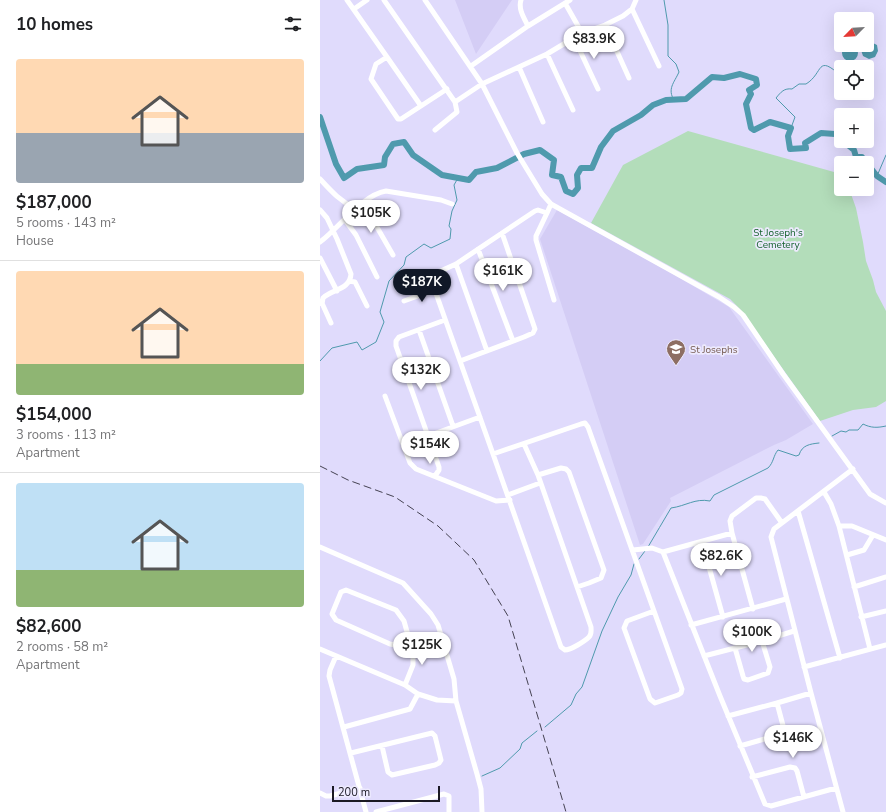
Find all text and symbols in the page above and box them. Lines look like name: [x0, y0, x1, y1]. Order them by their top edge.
north arrow: [834, 12, 874, 52]
map controls: [834, 12, 874, 196]
text: 10 homes: [16, 13, 93, 36]
icon: filters: [282, 13, 304, 35]
pin: $83.9K: [561, 26, 627, 60]
text: $83.9K: [572, 30, 616, 48]
button: locate: [834, 60, 874, 100]
icon: home: [124, 85, 196, 157]
button: +: [834, 108, 874, 148]
button: −: [834, 156, 874, 196]
text: $187,000: [16, 191, 92, 214]
pin: $105K: [343, 200, 399, 234]
text: $105K: [351, 204, 391, 222]
text: 5 rooms · 143 m²: [16, 214, 116, 232]
park label: St Joseph's Cemetery: [753, 226, 803, 252]
text: House: [16, 232, 54, 250]
pin: $161K: [475, 258, 531, 292]
text: $161K: [483, 262, 523, 280]
pin: $187K: [394, 269, 450, 303]
text: $187K: [402, 273, 442, 291]
icon: home: [124, 297, 196, 369]
school or university icon: St Josephs: [665, 338, 687, 366]
place label: St Josephs: [690, 343, 738, 357]
pin: $132K: [393, 357, 449, 391]
text: $132K: [401, 361, 441, 379]
text: $154,000: [16, 403, 92, 426]
text: 3 rooms · 113 m²: [16, 426, 116, 444]
pin: $154K: [402, 431, 458, 465]
text: $154K: [410, 435, 450, 453]
text: Apartment: [16, 444, 79, 462]
icon: home: [124, 509, 196, 581]
pin: $82.6K: [688, 543, 754, 577]
text: $82.6K: [699, 547, 743, 565]
text: $82,600: [16, 615, 81, 638]
pin: $100K: [724, 619, 780, 653]
text: $100K: [732, 623, 772, 641]
pin: $125K: [394, 632, 450, 666]
text: $125K: [402, 636, 442, 654]
text: 2 rooms · 58 m²: [16, 638, 108, 656]
text: Apartment: [16, 656, 79, 674]
pin: $146K: [765, 725, 821, 759]
text: $146K: [773, 729, 813, 747]
scale bar: [332, 784, 440, 803]
text: 200 m: [338, 785, 370, 800]

